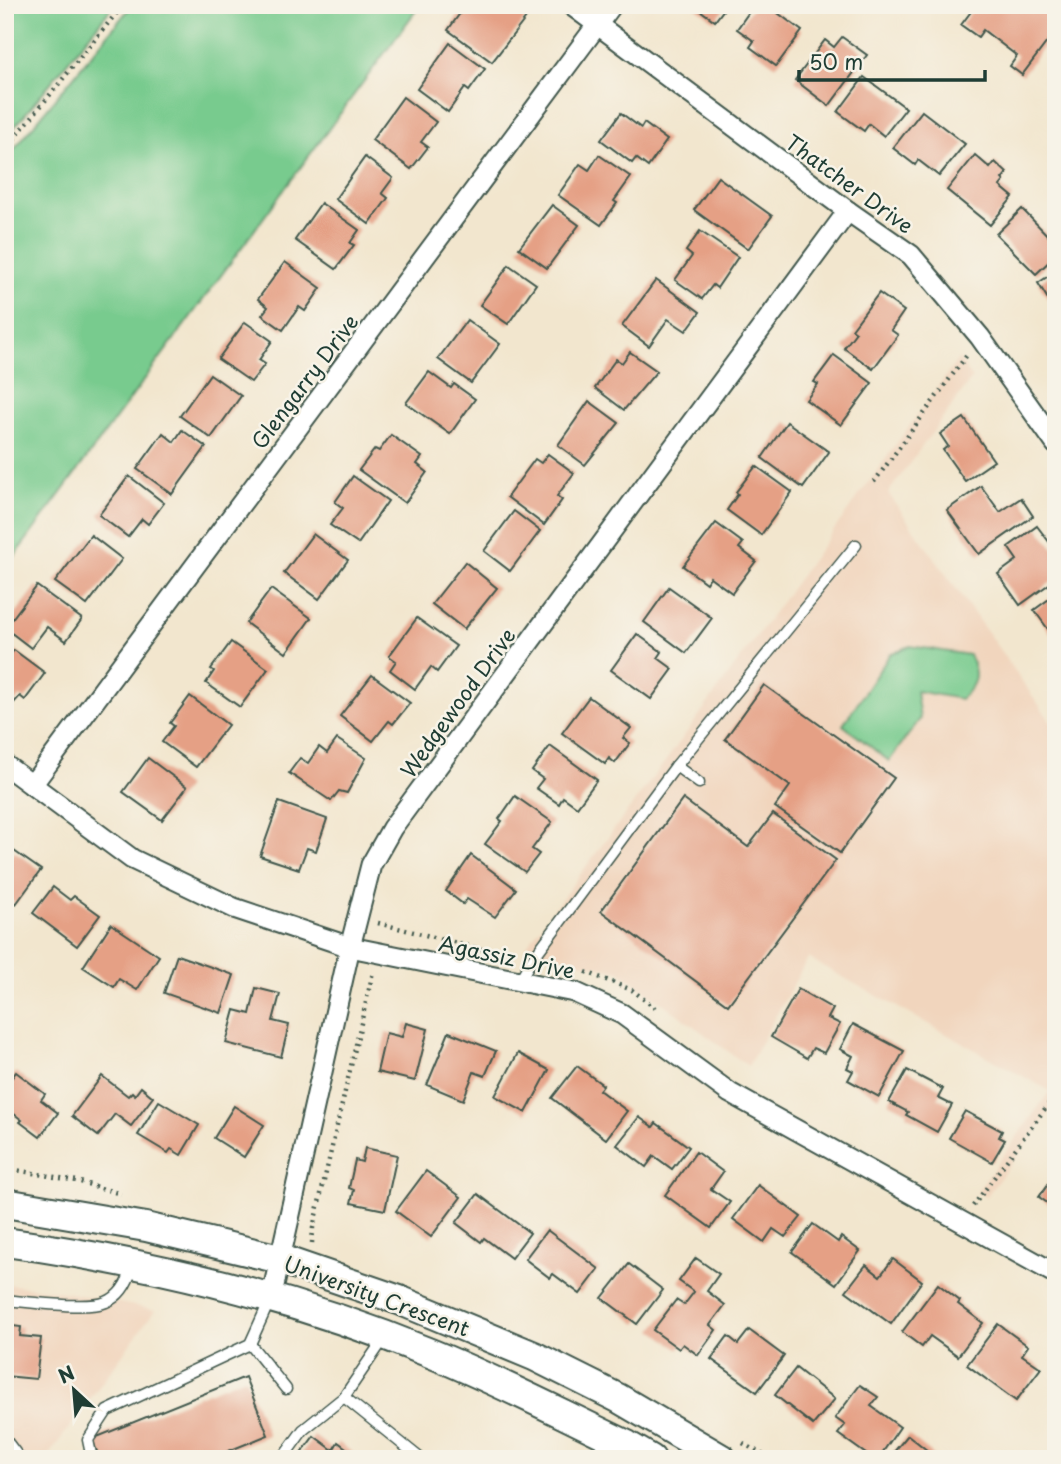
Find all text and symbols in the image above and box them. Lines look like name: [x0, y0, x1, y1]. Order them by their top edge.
scale bar: [799, 38, 984, 82]
text: 50 m: [809, 45, 863, 77]
street label: Thatcher Drive: [779, 126, 921, 240]
street label: Glengarry Drive: [243, 307, 365, 455]
street label: Wedgewood Drive: [392, 620, 522, 784]
street label: Agassiz Drive: [436, 926, 578, 986]
street label: University Crescent: [280, 1247, 474, 1343]
north arrow: [38, 1356, 108, 1426]
text: N: [53, 1358, 79, 1390]

